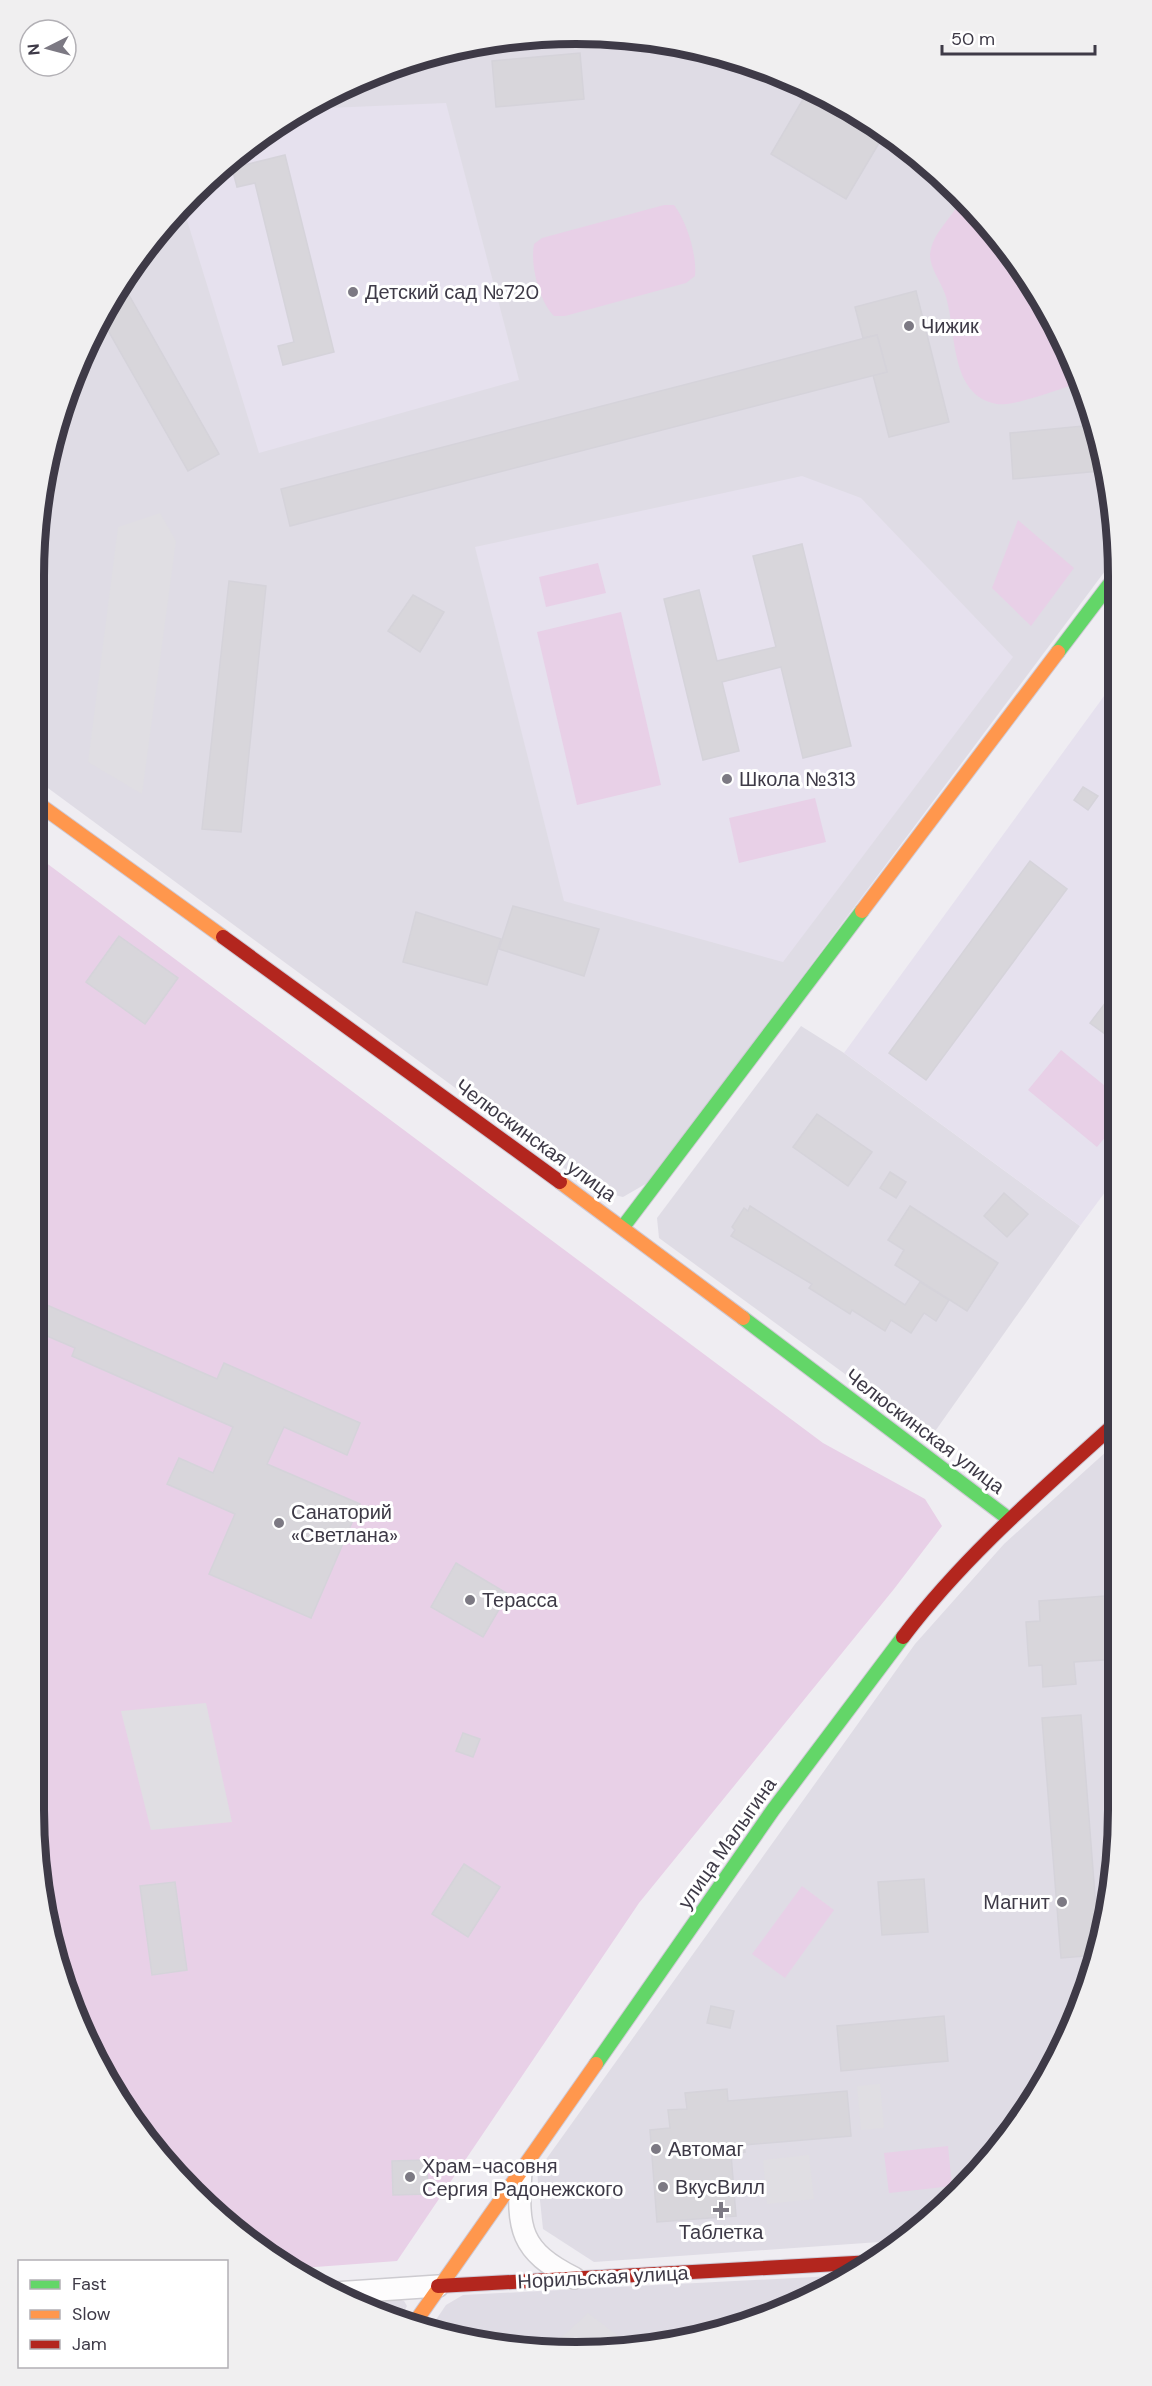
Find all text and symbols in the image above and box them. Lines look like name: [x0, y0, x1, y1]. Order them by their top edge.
north arrow: [18, 18, 78, 78]
scale bar: [942, 18, 1095, 56]
text: 50 m: [951, 27, 995, 51]
text: N: [23, 43, 45, 56]
place label: Детский сад №720: [365, 279, 539, 305]
marker: Детский сад №720: [346, 285, 360, 299]
place label: Чижик: [921, 313, 979, 339]
marker: Чижик: [902, 319, 916, 333]
place label: Школа №313: [739, 766, 856, 792]
marker: Школа №313: [720, 772, 734, 786]
street label: Челюскинская улица: [450, 1073, 622, 1208]
street label: Челюскинская улица: [840, 1363, 1011, 1500]
place label: Санаторий «Светлана»: [291, 1499, 398, 1548]
marker: Санаторий «Светлана»: [272, 1516, 286, 1530]
place label: Терасса: [482, 1587, 558, 1613]
marker: Терасса: [463, 1593, 477, 1607]
street label: улица Малыгина: [672, 1771, 783, 1914]
place label: Магнит: [983, 1889, 1050, 1915]
marker: Магнит: [1055, 1895, 1069, 1909]
place label: Автомаг: [668, 2136, 744, 2162]
marker: Автомаг: [649, 2142, 663, 2156]
place label: Храм-часовня Сергия Радонежского: [422, 2153, 623, 2202]
marker: Храм-часовня Сергия Радонежского: [403, 2170, 417, 2184]
place label: ВкусВилл: [675, 2174, 765, 2200]
marker: ВкусВилл: [656, 2180, 670, 2194]
marker: Таблетка: [714, 2203, 728, 2217]
place label: Таблетка: [679, 2219, 764, 2245]
street label: Норильская улица: [517, 2259, 690, 2294]
legend: [18, 2260, 228, 2368]
text: Fast: [72, 2272, 107, 2296]
text: Slow: [72, 2302, 111, 2326]
text: Jam: [72, 2332, 107, 2356]

